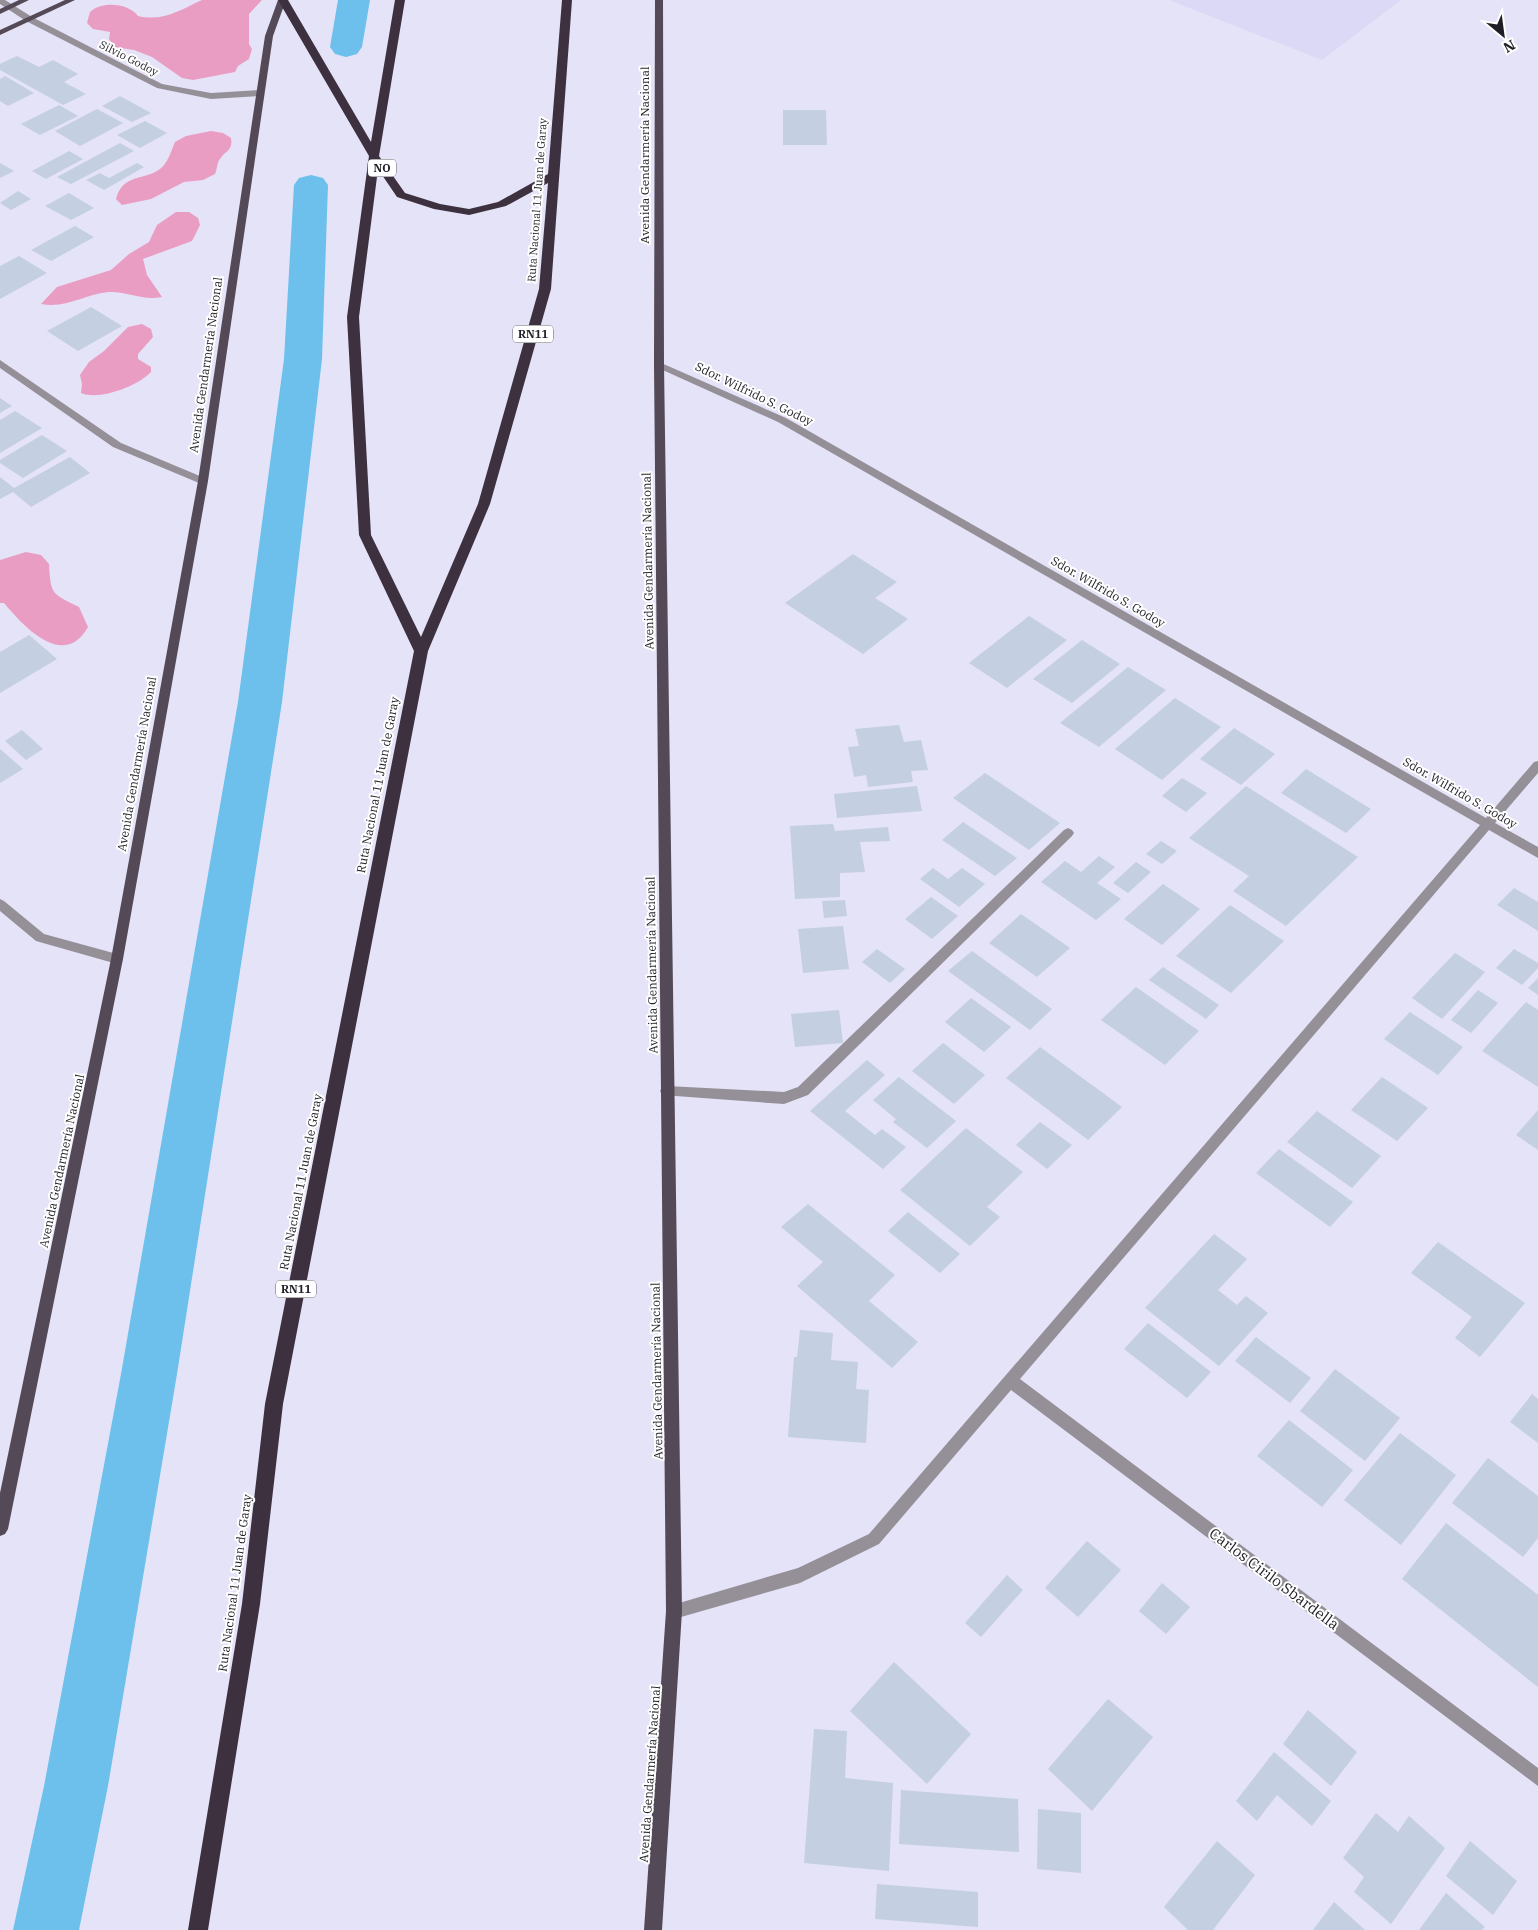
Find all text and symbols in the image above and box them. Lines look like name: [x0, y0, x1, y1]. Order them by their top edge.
north arrow: [1478, 10, 1528, 60]
text: N: [1500, 36, 1519, 57]
street label: Silvio Godoy: [97, 37, 161, 79]
street label: Avenida Gendarmería Nacional: [637, 66, 652, 244]
street label: Ruta Nacional 11 Juan de Garay: [524, 117, 550, 282]
road number: NO: [368, 160, 396, 177]
street label: Avenida Gendarmería Nacional: [186, 276, 225, 454]
road number: RN11: [513, 326, 553, 342]
street label: Sdor. Wilfrido S. Godoy: [693, 359, 816, 429]
street label: Avenida Gendarmería Nacional: [638, 472, 657, 650]
street label: Sdor. Wilfrido S. Godoy: [1049, 553, 1168, 631]
street label: Avenida Gendarmería Nacional: [114, 675, 159, 853]
street label: Ruta Nacional 11 Juan de Garay: [353, 695, 402, 874]
street label: Sdor. Wilfrido S. Godoy: [1401, 754, 1520, 832]
street label: Avenida Gendarmería Nacional: [642, 876, 661, 1054]
street label: Avenida Gendarmería Nacional: [36, 1072, 87, 1249]
street label: Ruta Nacional 11 Juan de Garay: [276, 1092, 325, 1271]
road number: RN11: [276, 1280, 316, 1298]
street label: Avenida Gendarmería Nacional: [647, 1282, 666, 1460]
street label: Ruta Nacional 11 Juan de Garay: [215, 1493, 254, 1673]
street label: Carlos Cirilo Sbardella: [1206, 1524, 1343, 1634]
street label: Avenida Gendarmería Nacional: [636, 1685, 663, 1863]

